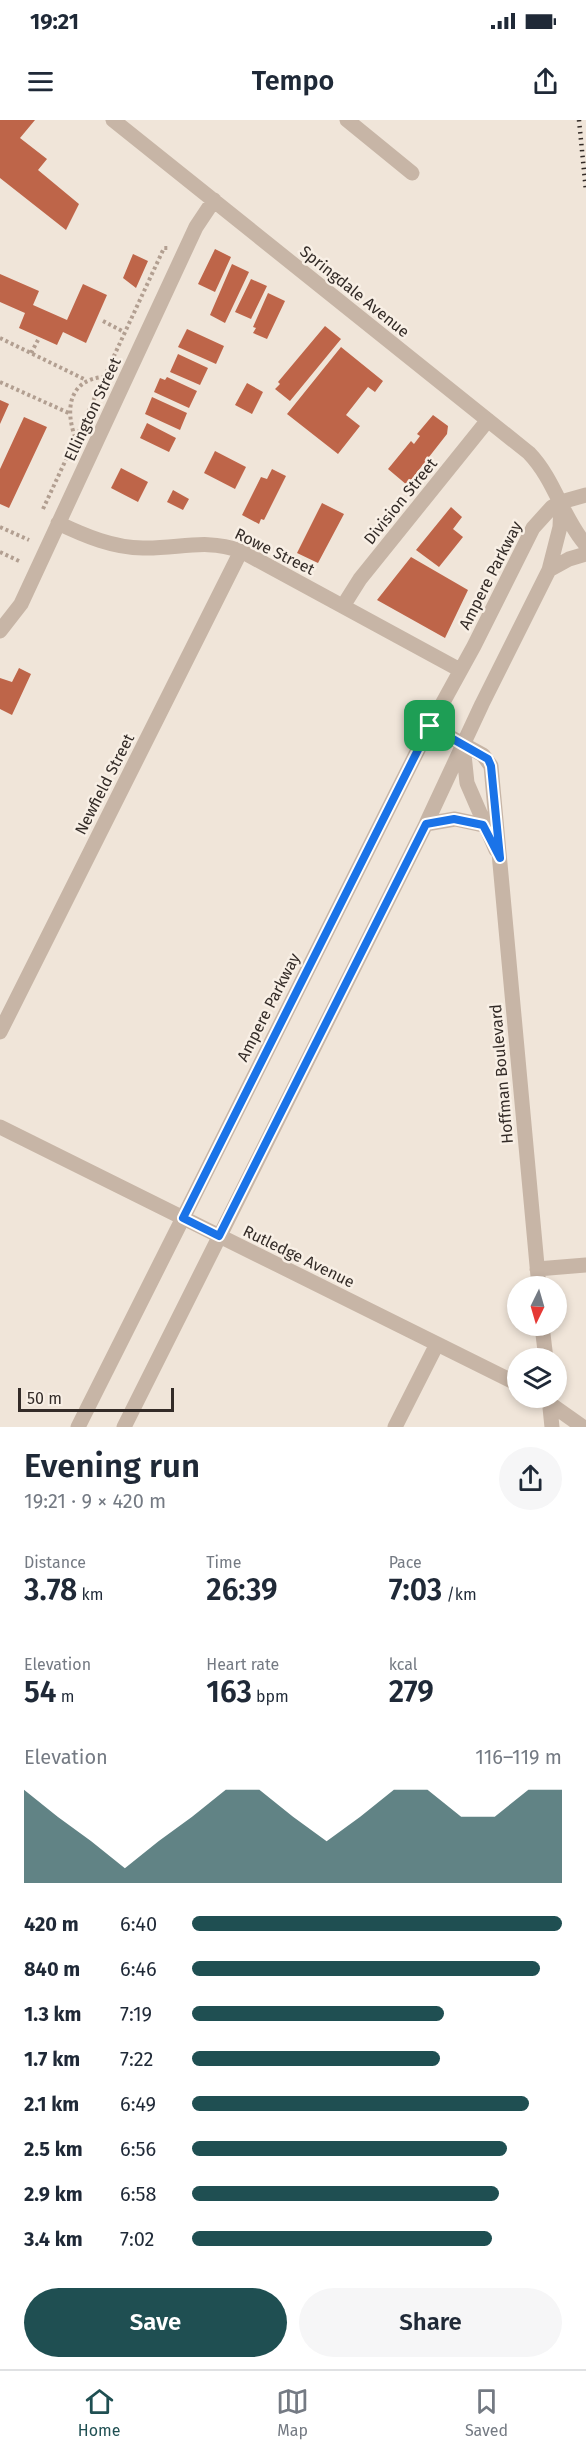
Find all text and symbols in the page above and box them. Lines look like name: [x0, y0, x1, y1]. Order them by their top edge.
text: 19:21: [30, 8, 79, 35]
icon: menu: [24, 65, 57, 98]
text: Tempo: [252, 65, 334, 97]
icon: share: [529, 65, 562, 98]
street label: Springdale Avenue: [296, 241, 413, 341]
street label: Ellington Street: [60, 354, 125, 464]
street label: Division Street: [360, 454, 441, 548]
street label: Ampere Parkway: [455, 518, 526, 632]
street label: Rowe Street: [232, 524, 318, 579]
pin: [404, 700, 455, 751]
icon: arrive: [413, 709, 446, 742]
street label: Newfield Street: [71, 730, 138, 838]
street label: Ampere Parkway: [233, 950, 304, 1064]
street label: Hoffman Boulevard: [486, 1003, 517, 1145]
street label: Rutledge Avenue: [240, 1221, 358, 1292]
north arrow: [507, 1276, 567, 1336]
map controls: [507, 1276, 567, 1408]
button: layers: [507, 1348, 567, 1408]
scale bar: [18, 1385, 174, 1412]
text: 50 m: [27, 1389, 62, 1408]
text: Evening run: [24, 1446, 200, 1486]
button: share: [499, 1447, 562, 1510]
text: 19:21 · 9 × 420 m: [24, 1489, 166, 1513]
text: Distance: [24, 1553, 86, 1572]
text: Time: [206, 1553, 242, 1572]
text: Pace: [389, 1553, 422, 1572]
text: 3.78: [24, 1572, 77, 1608]
text: 26:39: [206, 1572, 278, 1608]
text: 7:03: [389, 1572, 442, 1608]
text: km: [77, 1585, 103, 1604]
text: /km: [442, 1585, 477, 1604]
text: Elevation: [24, 1655, 91, 1674]
text: Heart rate: [206, 1655, 279, 1674]
text: kcal: [389, 1655, 417, 1674]
text: 54: [24, 1674, 57, 1710]
text: 163: [206, 1674, 252, 1710]
text: 279: [389, 1674, 434, 1710]
text: m: [57, 1687, 74, 1706]
text: bpm: [252, 1687, 289, 1706]
text: Elevation: [24, 1745, 108, 1769]
text: 116–119 m: [475, 1745, 562, 1769]
text: 420 m: [24, 1912, 79, 1936]
text: 6:40: [120, 1912, 157, 1936]
text: 840 m: [24, 1957, 80, 1981]
text: 6:46: [120, 1957, 157, 1981]
text: 1.3 km: [24, 2002, 81, 2026]
text: 7:19: [120, 2002, 152, 2026]
text: 1.7 km: [24, 2047, 80, 2071]
text: 7:22: [120, 2047, 153, 2071]
text: 2.1 km: [24, 2092, 79, 2116]
text: 6:49: [120, 2092, 156, 2116]
text: 2.5 km: [24, 2137, 83, 2161]
text: 6:56: [120, 2137, 156, 2161]
text: 2.9 km: [24, 2182, 83, 2206]
text: 6:58: [120, 2182, 157, 2206]
text: 3.4 km: [24, 2227, 83, 2251]
text: 7:02: [120, 2227, 155, 2251]
button: Save: [24, 2288, 287, 2357]
button: Share: [299, 2288, 562, 2357]
tab: Home: [78, 2385, 121, 2440]
tab: Map: [276, 2385, 309, 2440]
tab: Saved: [465, 2385, 508, 2440]

